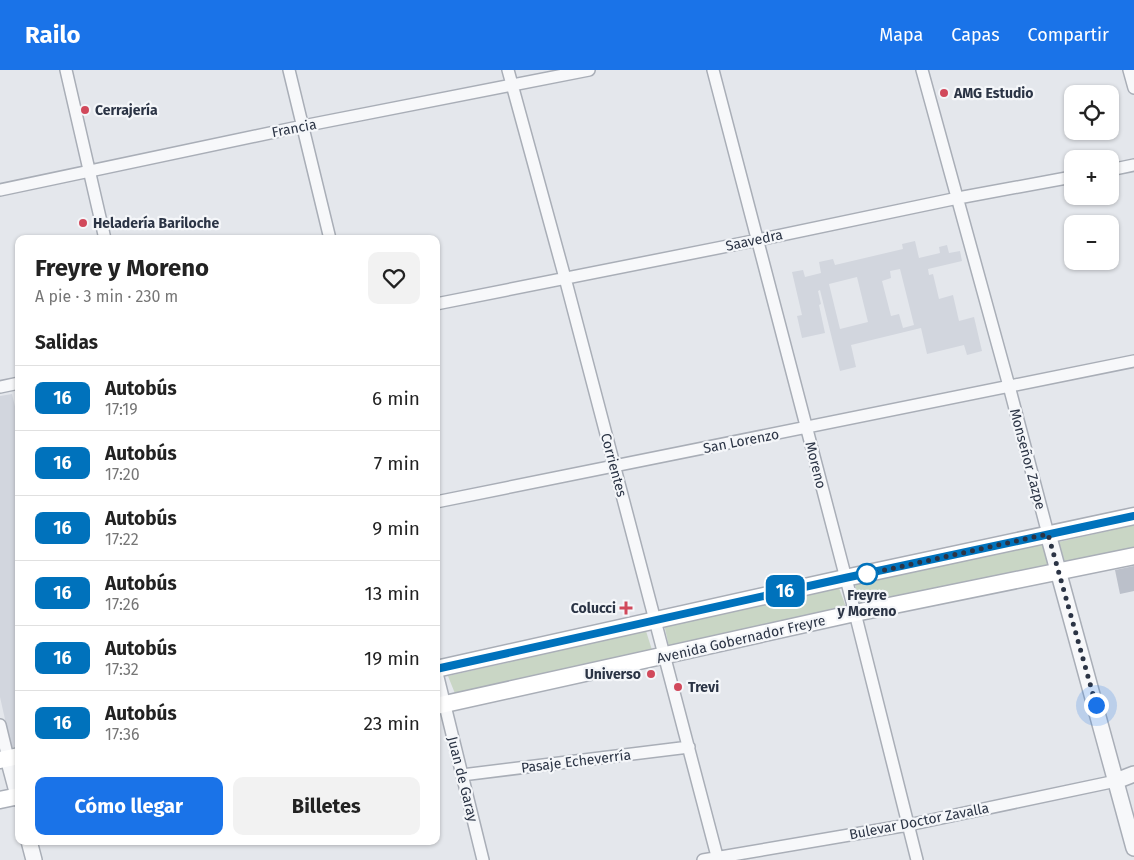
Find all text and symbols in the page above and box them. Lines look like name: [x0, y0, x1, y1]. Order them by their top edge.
text: Railo: [25, 21, 81, 49]
text: Mapa: [879, 24, 923, 46]
text: Capas: [951, 24, 1000, 46]
text: Compartir: [1028, 24, 1109, 46]
place label: AMG Estudio: [953, 85, 1033, 102]
map controls: [1064, 85, 1119, 270]
button: locate: [1064, 85, 1119, 140]
marker: AMG Estudio: [938, 87, 950, 99]
place label: Cerrajería: [95, 102, 158, 119]
marker: Cerrajería: [79, 104, 91, 116]
street label: Francia: [270, 116, 318, 141]
button: +: [1064, 150, 1119, 205]
place label: Heladería Bariloche: [93, 215, 219, 232]
button: −: [1064, 215, 1119, 270]
marker: Heladería Bariloche: [77, 217, 89, 229]
street label: Saavedra: [724, 226, 784, 255]
button: heart: [368, 252, 420, 304]
text: Freyre y Moreno: [35, 254, 209, 282]
text: A pie · 3 min · 230 m: [35, 287, 178, 306]
text: Salidas: [35, 331, 98, 354]
text: Autobús: [105, 377, 177, 400]
text: 16: [53, 387, 72, 409]
text: 6 min: [372, 387, 420, 410]
text: 17:19: [105, 400, 138, 419]
street label: Monseñor Zazpe: [1006, 407, 1049, 511]
street label: San Lorenzo: [702, 426, 781, 457]
street label: Corrientes: [597, 431, 630, 499]
street label: Moreno: [801, 440, 830, 490]
text: Autobús: [105, 442, 177, 465]
text: 16: [53, 452, 72, 474]
text: 7 min: [374, 452, 420, 475]
text: 17:20: [105, 465, 140, 484]
text: Autobús: [105, 507, 177, 530]
text: 16: [53, 517, 72, 539]
text: 9 min: [372, 517, 420, 540]
text: 17:22: [105, 530, 139, 549]
marker: Freyre y Moreno: [856, 563, 878, 585]
text: Autobús: [105, 572, 177, 595]
line badge: 16: [762, 575, 808, 607]
text: 16: [776, 580, 794, 602]
text: 16: [53, 582, 72, 604]
text: 13 min: [364, 582, 420, 605]
place label: Freyre y Moreno: [837, 587, 896, 620]
text: 17:26: [105, 595, 139, 614]
place label: Colucci: [571, 600, 616, 617]
marker: Colucci: [620, 602, 632, 614]
street label: Avenida Gobernador Freyre: [655, 612, 827, 667]
text: Autobús: [105, 637, 177, 660]
text: 16: [53, 647, 72, 669]
text: 19 min: [364, 647, 420, 670]
text: 17:32: [105, 660, 139, 679]
place label: Universo: [585, 666, 641, 683]
marker: Universo: [645, 668, 657, 680]
place label: Trevi: [688, 679, 719, 696]
marker: Trevi: [672, 681, 684, 693]
your location: [1084, 693, 1109, 718]
text: Autobús: [105, 702, 177, 725]
text: 16: [53, 712, 72, 734]
text: 23 min: [363, 712, 420, 735]
text: 17:36: [105, 725, 140, 744]
street label: Juan de Garay: [444, 735, 481, 824]
street label: Pasaje Echeverría: [520, 746, 632, 777]
button: Cómo llegar: [35, 777, 223, 835]
button: Billetes: [233, 777, 420, 835]
street label: Bulevar Doctor Zavalla: [848, 800, 990, 843]

